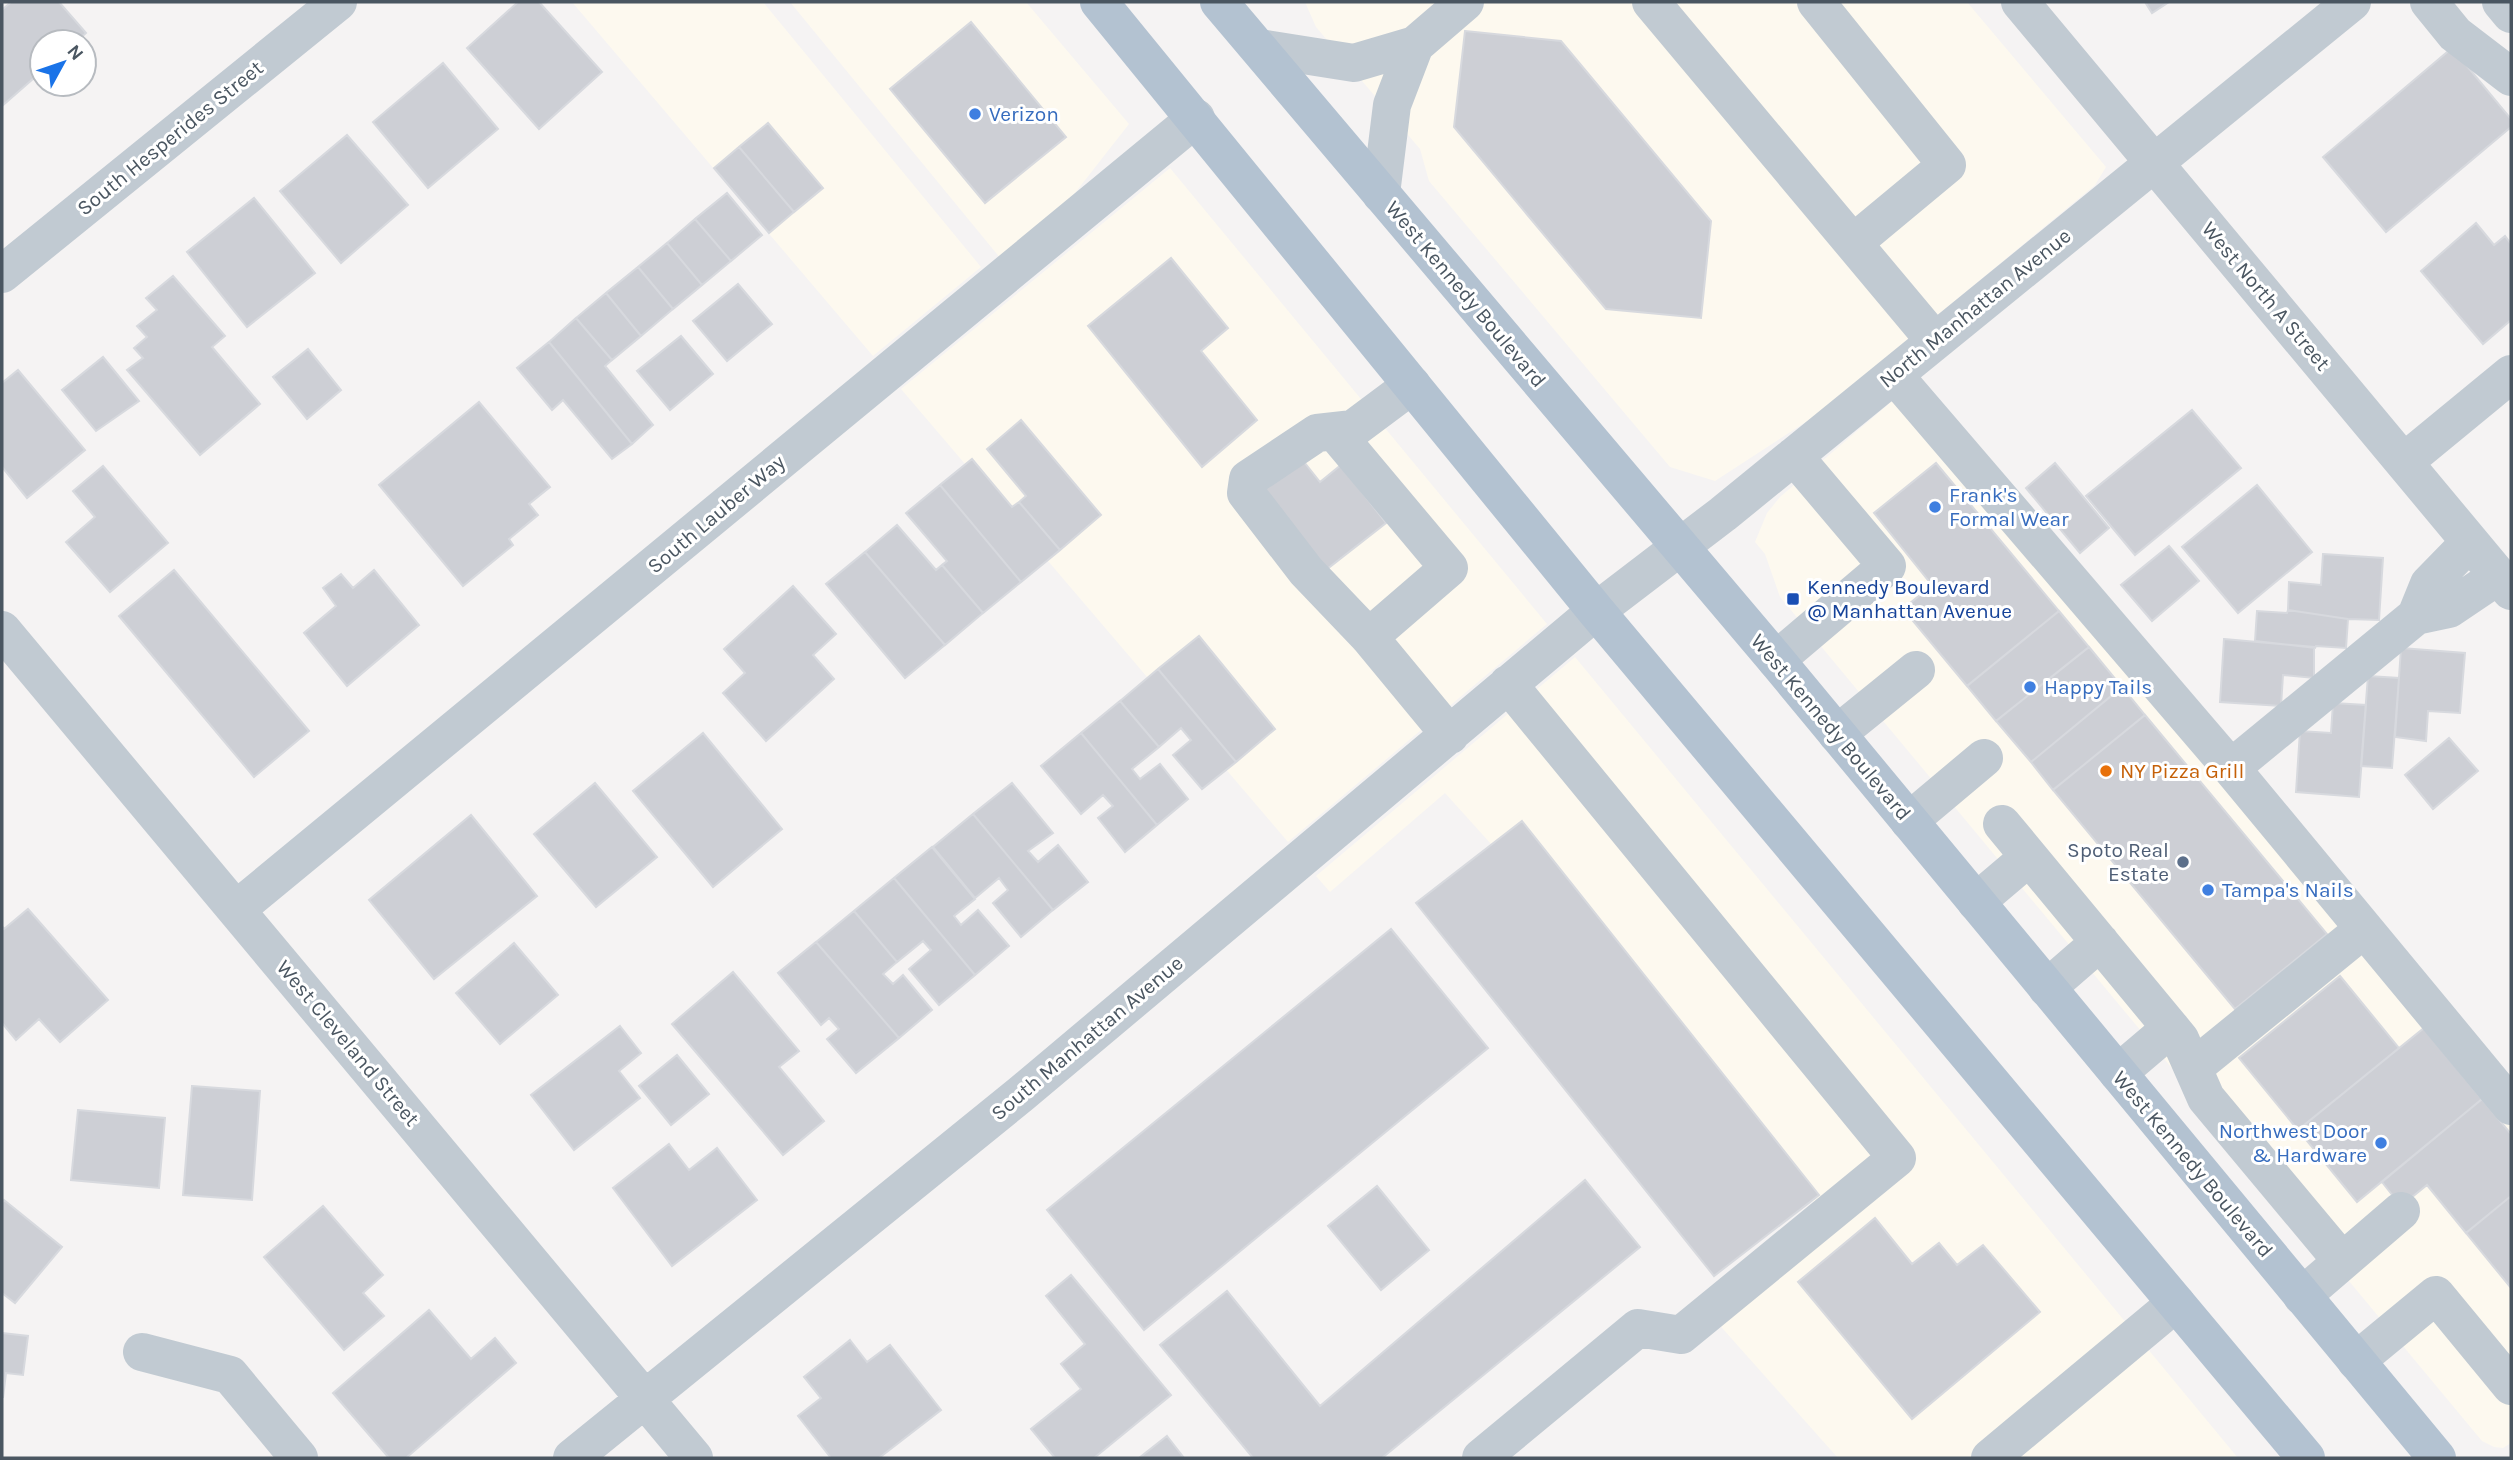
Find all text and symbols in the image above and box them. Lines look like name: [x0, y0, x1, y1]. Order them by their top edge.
north arrow: [28, 28, 98, 98]
text: N: [62, 40, 88, 65]
street label: South Hesperides Street: [72, 56, 268, 220]
place label: Verizon: [989, 102, 1059, 126]
marker: Verizon: [967, 106, 983, 122]
street label: West Kennedy Boulevard: [1381, 196, 1551, 392]
street label: West North A Street: [2197, 217, 2335, 375]
street label: North Manhattan Avenue: [1874, 223, 2076, 393]
street label: South Lauber Way: [642, 449, 790, 578]
place label: Frank's Formal Wear: [1949, 483, 2069, 531]
marker: Frank's Formal Wear: [1927, 499, 1943, 515]
place label: Kennedy Boulevard @ Manhattan Avenue: [1807, 575, 2012, 623]
marker: Kennedy Boulevard @ Manhattan Avenue: [1785, 591, 1801, 607]
street label: West Kennedy Boulevard: [1746, 629, 1916, 825]
place label: Happy Tails: [2044, 675, 2152, 699]
marker: Happy Tails: [2022, 679, 2038, 695]
place label: NY Pizza Grill: [2120, 759, 2244, 783]
marker: NY Pizza Grill: [2098, 763, 2114, 779]
place label: Spoto Real Estate: [2067, 838, 2169, 886]
marker: Spoto Real Estate: [2175, 854, 2191, 870]
place label: Tampa's Nails: [2222, 878, 2354, 902]
marker: Tampa's Nails: [2200, 882, 2216, 898]
street label: South Manhattan Avenue: [986, 951, 1188, 1125]
street label: West Cleveland Street: [272, 955, 424, 1131]
street label: West Kennedy Boulevard: [2108, 1066, 2278, 1262]
place label: Northwest Door & Hardware: [2219, 1119, 2367, 1167]
marker: Northwest Door & Hardware: [2373, 1135, 2389, 1151]

